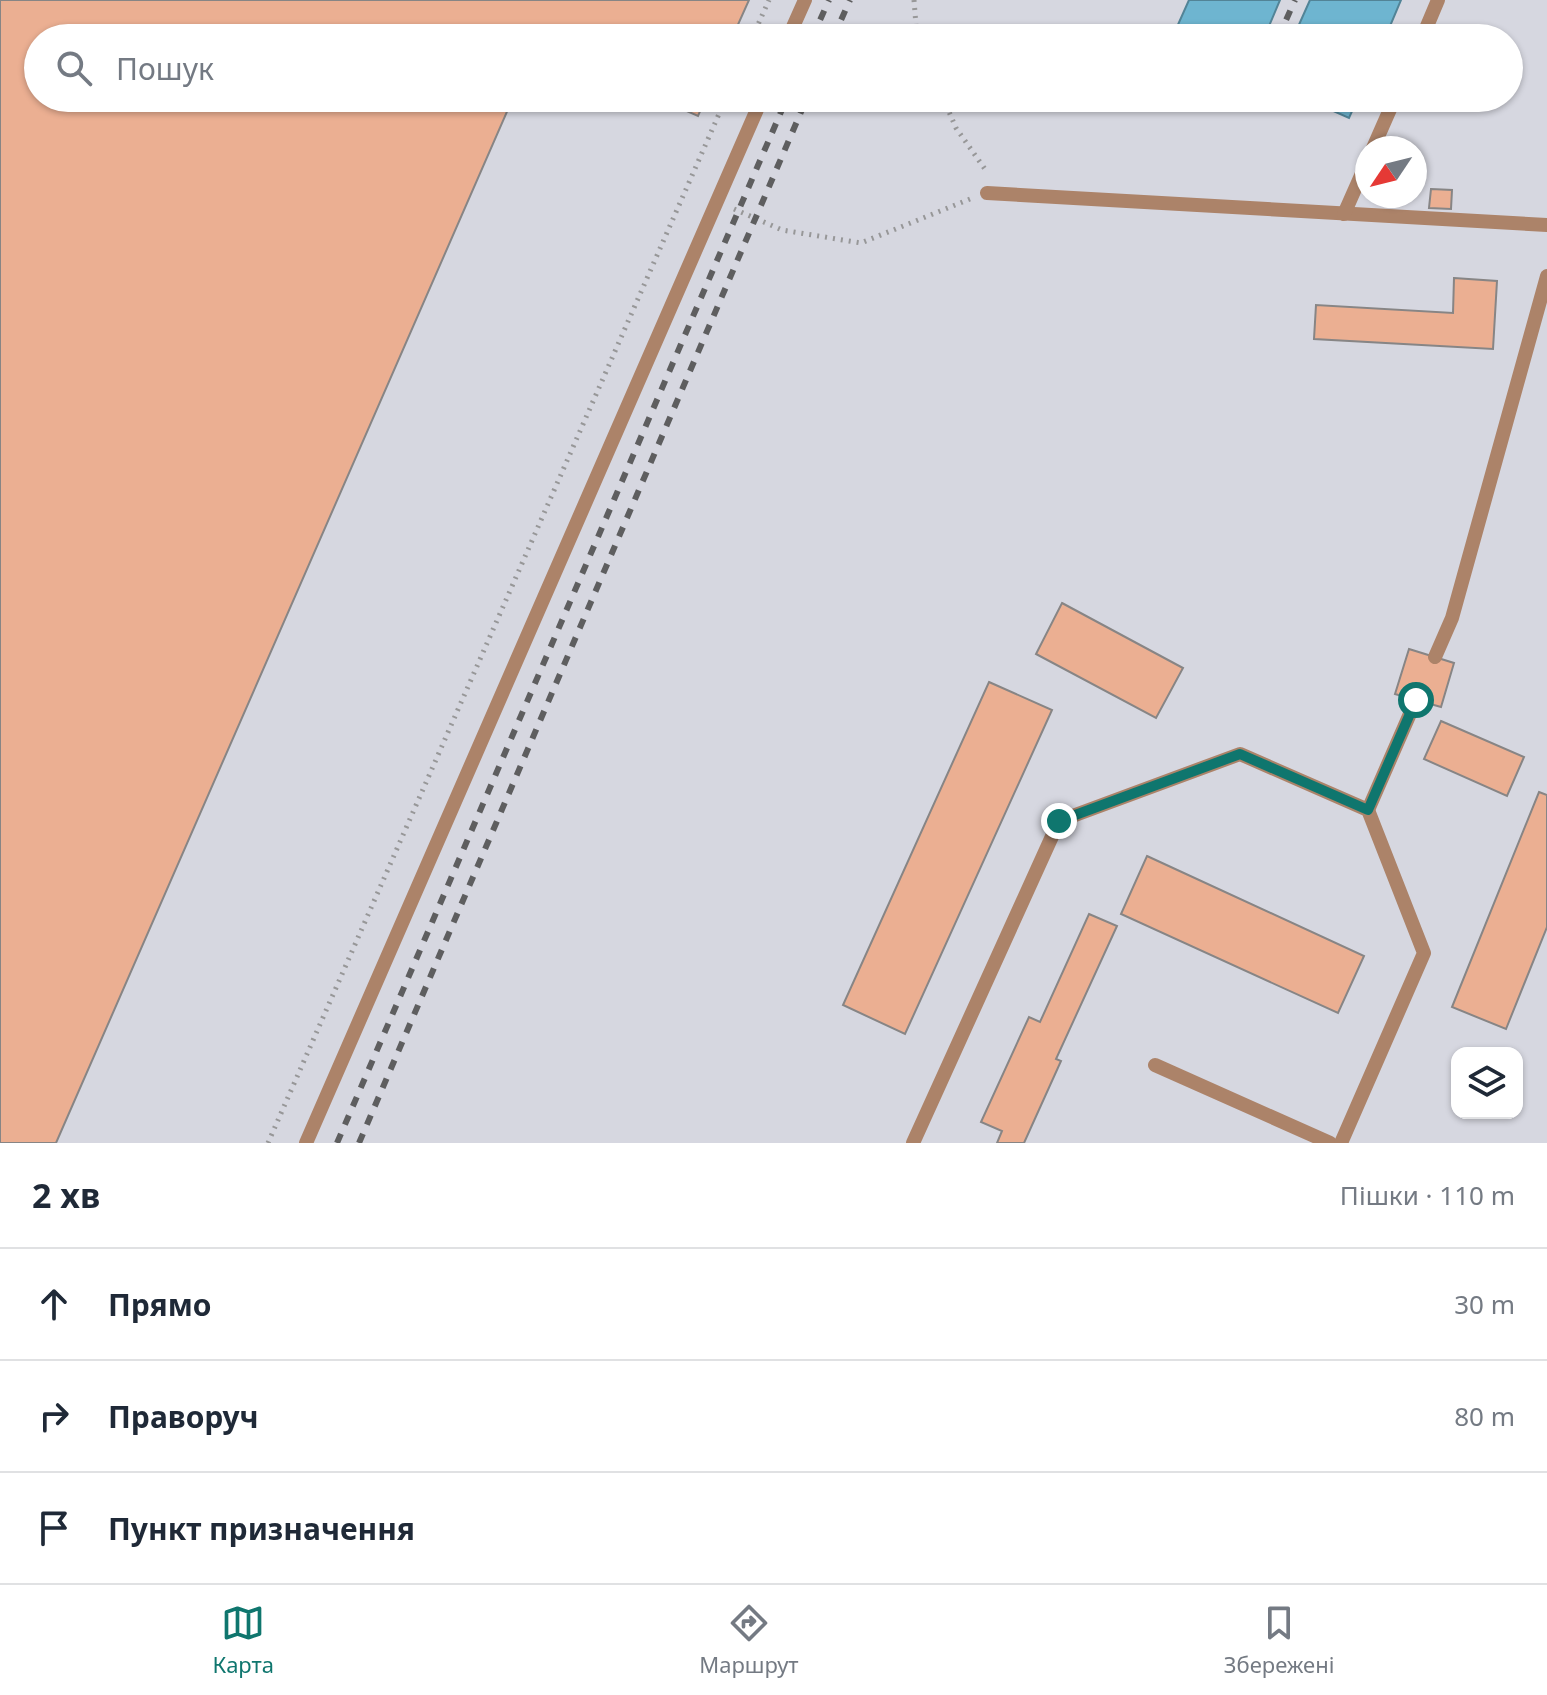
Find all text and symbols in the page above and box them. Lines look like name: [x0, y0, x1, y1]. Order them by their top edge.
search box: [24, 24, 1523, 112]
icon: search: [52, 46, 96, 90]
text: Пошук: [116, 48, 214, 89]
north arrow: [1355, 136, 1427, 208]
route start: [1398, 682, 1434, 718]
route end: [1041, 803, 1077, 839]
map controls: [1451, 1047, 1523, 1119]
button: layers: [1451, 1047, 1523, 1119]
text: 2 хв: [32, 1172, 100, 1218]
text: Пішки · 110 m: [1340, 1177, 1515, 1213]
icon: ahead: [32, 1282, 76, 1326]
text: Прямо: [108, 1284, 212, 1325]
text: 30 m: [1454, 1286, 1515, 1322]
icon: right: [32, 1394, 76, 1438]
text: Праворуч: [108, 1396, 259, 1437]
text: 80 m: [1454, 1398, 1515, 1434]
icon: arrive: [32, 1506, 76, 1550]
text: Пункт призначення: [108, 1508, 415, 1549]
tab: Карта: [213, 1601, 274, 1679]
tab: Маршрут: [699, 1601, 799, 1679]
tab: Збережені: [1224, 1601, 1334, 1679]

